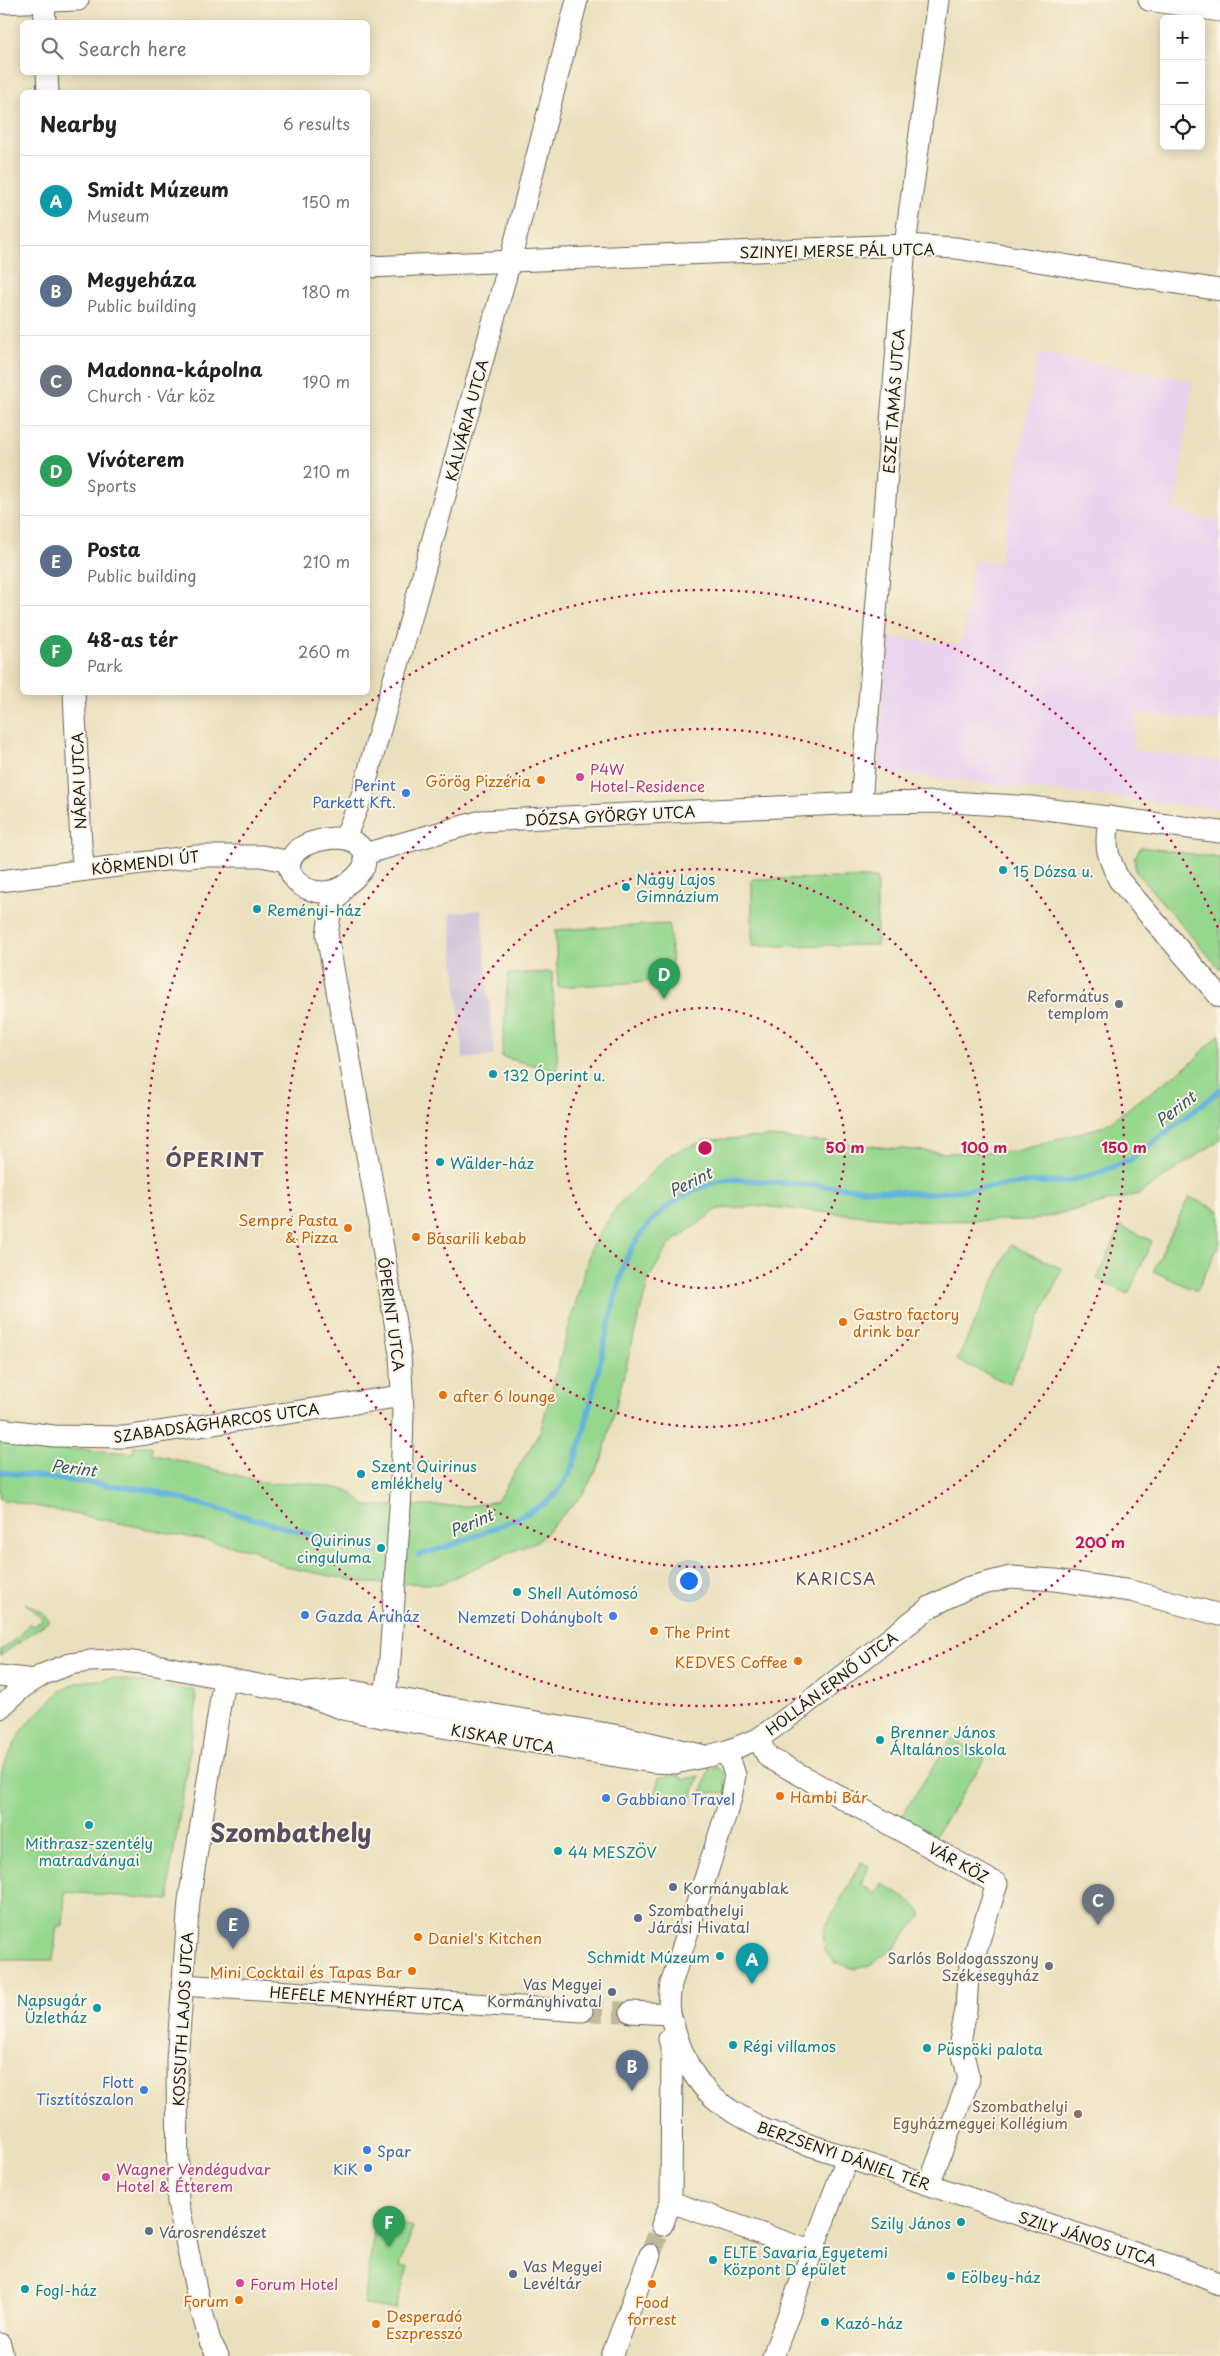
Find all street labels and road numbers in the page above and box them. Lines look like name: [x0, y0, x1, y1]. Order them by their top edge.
street label: SZINYEI MERSE PÁL UTCA: [739, 237, 935, 263]
street label: ESZE TAMÁS UTCA: [876, 328, 910, 474]
street label: KÁLVÁRIA UTCA: [439, 357, 493, 483]
street label: NÁRAI UTCA: [65, 732, 91, 830]
street label: DÓZSA GYÖRGY UTCA: [524, 799, 696, 831]
street label: KÖRMENDI ÚT: [90, 844, 201, 880]
street label: ÓPERINT UTCA: [373, 1255, 411, 1373]
street label: SZABADSÁGHARCOS UTCA: [112, 1396, 320, 1448]
street label: HOLLÁN ERNŐ UTCA: [760, 1626, 902, 1740]
street label: KISKAR UTCA: [449, 1718, 557, 1758]
street label: VÁR KÖZ: [925, 1836, 993, 1888]
street label: KOSSUTH LAJOS UTCA: [166, 1931, 198, 2107]
street label: HEFELE MENYHÉRT UTCA: [269, 1980, 465, 2016]
street label: BERZSENYI DÁNIEL TÉR: [754, 2114, 934, 2196]
street label: SZILY JÁNOS UTCA: [1016, 2205, 1160, 2271]

